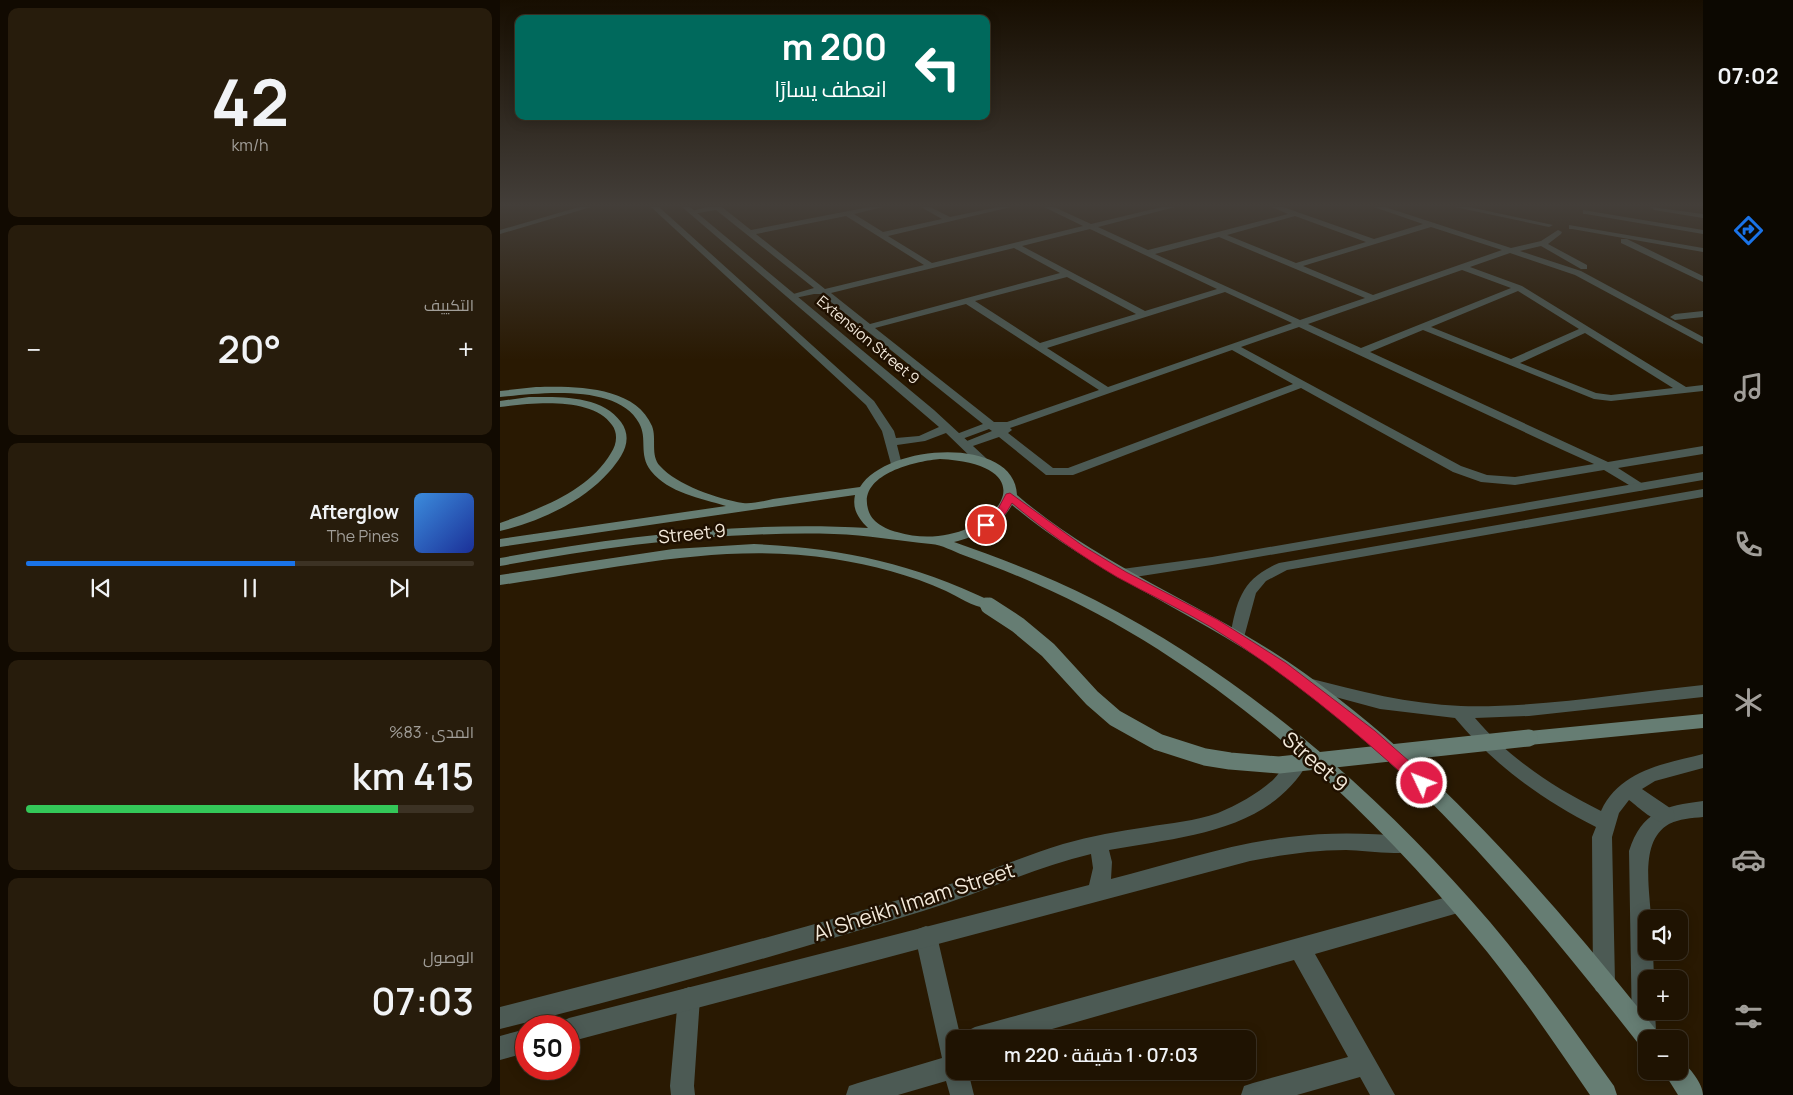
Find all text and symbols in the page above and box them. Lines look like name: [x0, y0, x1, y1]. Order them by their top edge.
text: 200 m: [782, 23, 887, 71]
icon: left: [905, 35, 970, 100]
text: 42: [211, 57, 289, 146]
text: 07:02: [1717, 61, 1779, 91]
text: انعطف يسارًا: [774, 74, 887, 104]
text: km/h: [231, 134, 269, 156]
icon: directions: [1731, 213, 1766, 248]
street label: Extension Street 9: [812, 290, 924, 389]
text: التكييف: [424, 294, 474, 316]
text: 20°: [218, 322, 281, 374]
text: −: [26, 330, 41, 368]
text: +: [458, 330, 474, 368]
icon: music: [1731, 370, 1766, 405]
text: Afterglow: [310, 499, 399, 525]
pin: [965, 504, 1007, 546]
icon: arrive: [972, 511, 1000, 539]
street label: Street 9: [657, 518, 727, 548]
text: The Pines: [327, 525, 399, 547]
icon: phone: [1731, 527, 1766, 562]
icon: previous: [87, 574, 115, 602]
icon: pause: [236, 574, 264, 602]
icon: next: [385, 574, 413, 602]
icon: climate: [1731, 685, 1766, 720]
text: المدى · 83%: [389, 721, 474, 743]
street label: Street 9: [1277, 725, 1355, 798]
text: 415 km: [352, 749, 474, 801]
position arrow: [1395, 756, 1447, 808]
icon: car: [1731, 842, 1766, 877]
street label: Al Sheikh Imam Street: [809, 855, 1018, 947]
map controls: [1638, 910, 1688, 1080]
button: sound: [1638, 910, 1688, 960]
text: الوصول: [423, 946, 474, 968]
button: +: [1638, 970, 1688, 1020]
text: 07:03: [371, 974, 474, 1026]
icon: filters: [1731, 999, 1766, 1034]
speed limit sign: 50: [515, 1015, 580, 1080]
button: −: [1638, 1030, 1688, 1080]
text: 07:03 · 1 دقيقة · 220 m: [1004, 1042, 1198, 1068]

